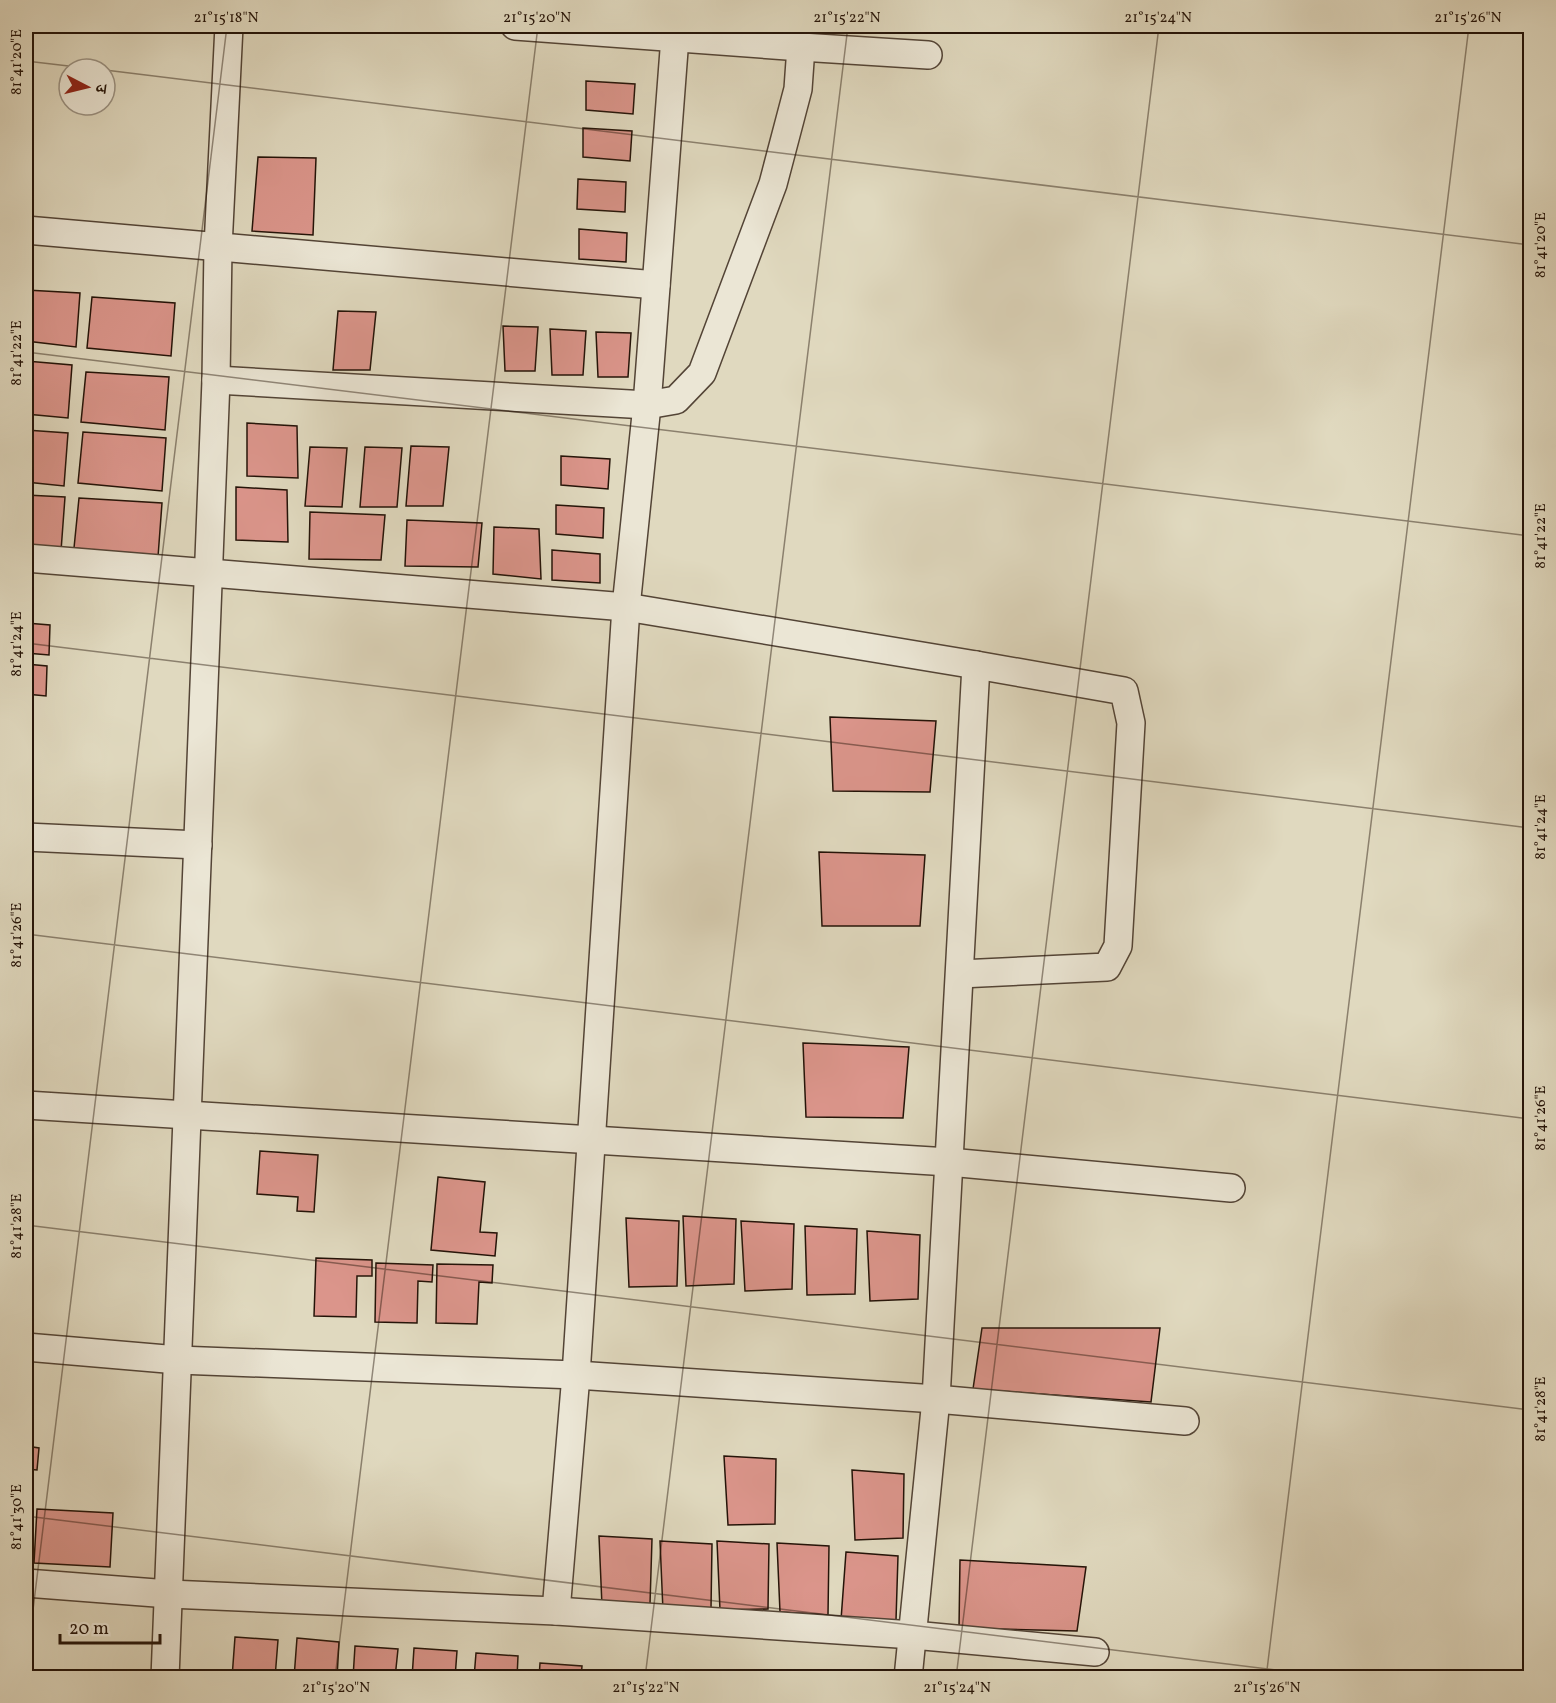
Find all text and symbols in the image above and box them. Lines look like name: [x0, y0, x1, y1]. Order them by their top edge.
text: 21°15'18"N: [193, 8, 259, 29]
text: 21°15'20"N: [503, 8, 571, 29]
text: 21°15'22"N: [813, 8, 881, 29]
text: 21°15'24"N: [1124, 8, 1192, 29]
text: 21°15'26"N: [1434, 8, 1502, 29]
text: 81°41'20"E: [7, 29, 28, 95]
north arrow: [57, 57, 117, 117]
text: उ: [88, 82, 111, 96]
text: 81°41'20"E: [1531, 212, 1552, 278]
text: 81°41'22"E: [7, 320, 28, 386]
text: 81°41'22"E: [1531, 503, 1552, 569]
text: 81°41'24"E: [7, 611, 28, 677]
text: 81°41'24"E: [1531, 794, 1552, 860]
text: 81°41'26"E: [7, 902, 28, 968]
text: 81°41'26"E: [1531, 1085, 1552, 1151]
text: 81°41'28"E: [7, 1193, 28, 1259]
text: 81°41'28"E: [1531, 1376, 1552, 1442]
text: 81°41'30"E: [7, 1484, 28, 1550]
scale bar: [60, 1607, 160, 1645]
text: 20 m: [69, 1617, 109, 1642]
text: 21°15'20"N: [302, 1678, 370, 1699]
text: 21°15'22"N: [612, 1678, 680, 1699]
text: 21°15'24"N: [923, 1678, 991, 1699]
text: 21°15'26"N: [1233, 1678, 1301, 1699]

